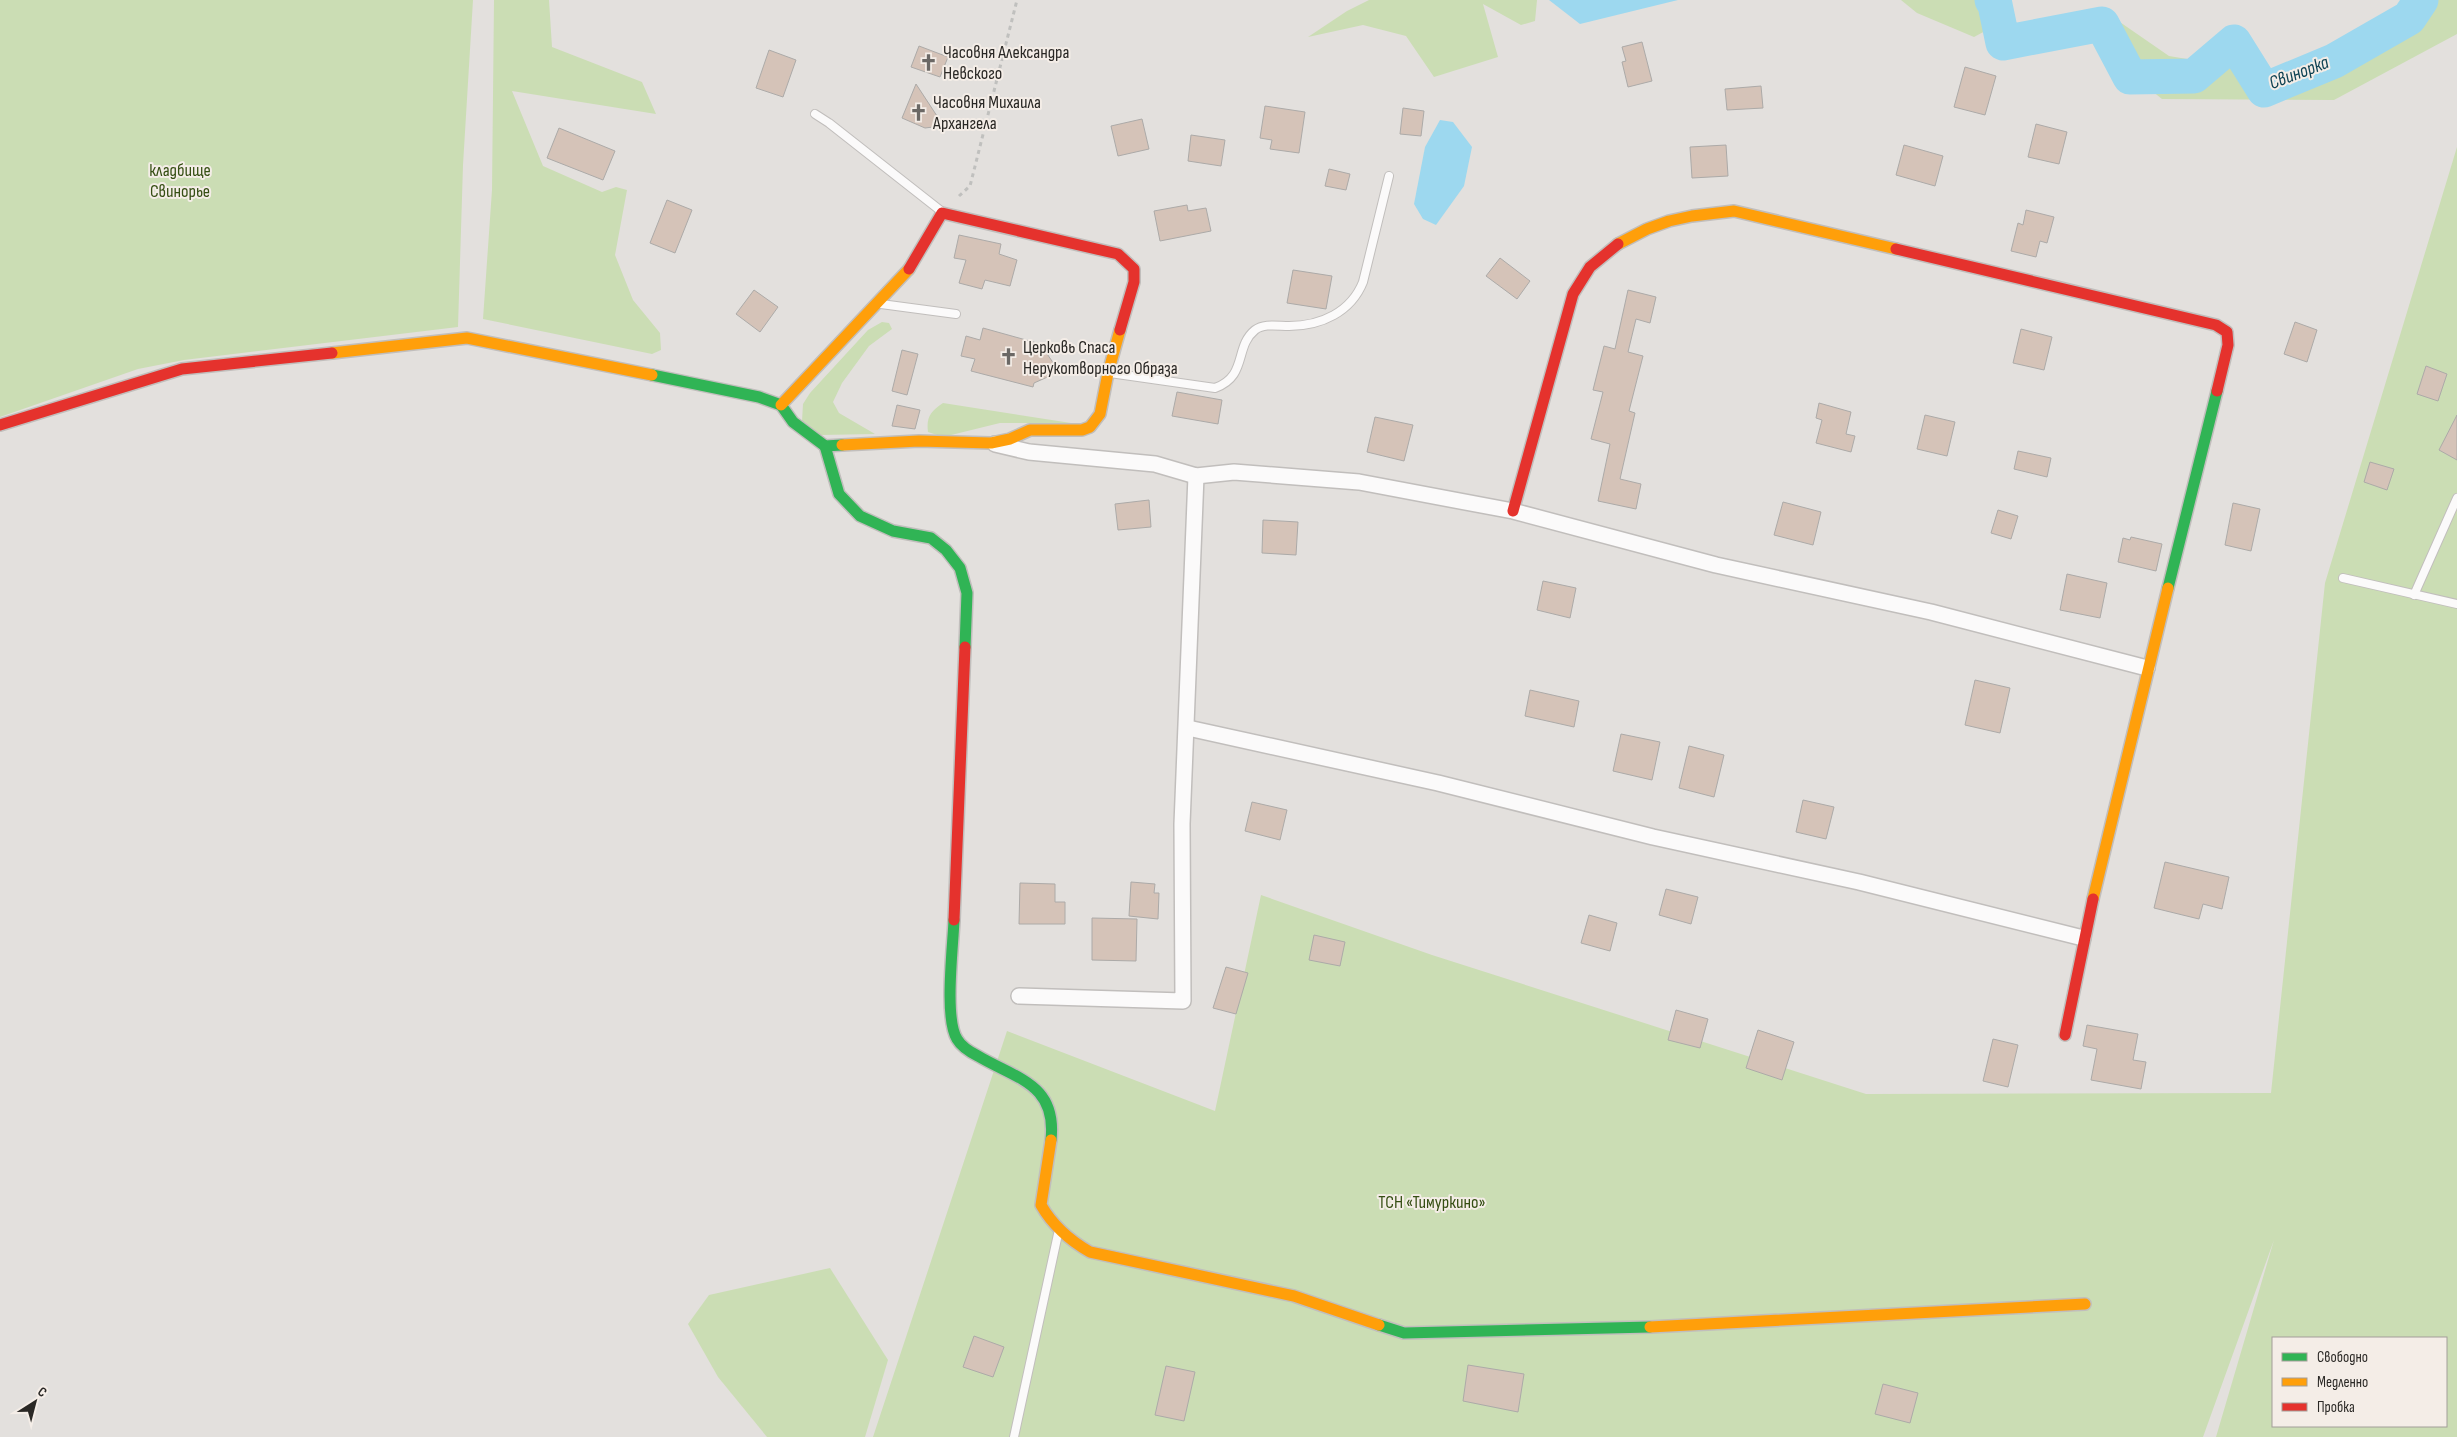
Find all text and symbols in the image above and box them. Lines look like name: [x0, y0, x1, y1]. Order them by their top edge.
place label: Часовня Александра Невского: [943, 42, 1070, 84]
water label: Свинорка: [2266, 51, 2332, 95]
church icon: Часовня Александра Невского: [919, 52, 939, 72]
place label: Часовня Михаила Архангела: [932, 92, 1041, 134]
church icon: Часовня Михаила Архангела: [909, 102, 929, 122]
park label: кладбище Свинорье: [149, 160, 211, 202]
place label: Церковь Спаса Нерукотворного Образа: [1023, 337, 1178, 379]
church icon: Церковь Спаса Нерукотворного Образа: [999, 347, 1019, 367]
park label: ТСН «Тимуркино»: [1378, 1192, 1486, 1213]
legend: [2272, 1337, 2447, 1427]
text: Свободно: [2317, 1348, 2368, 1367]
text: Медленно: [2317, 1373, 2368, 1392]
north arrow: [10, 1377, 60, 1427]
text: С: [34, 1383, 50, 1401]
text: Пробка: [2317, 1398, 2355, 1417]

